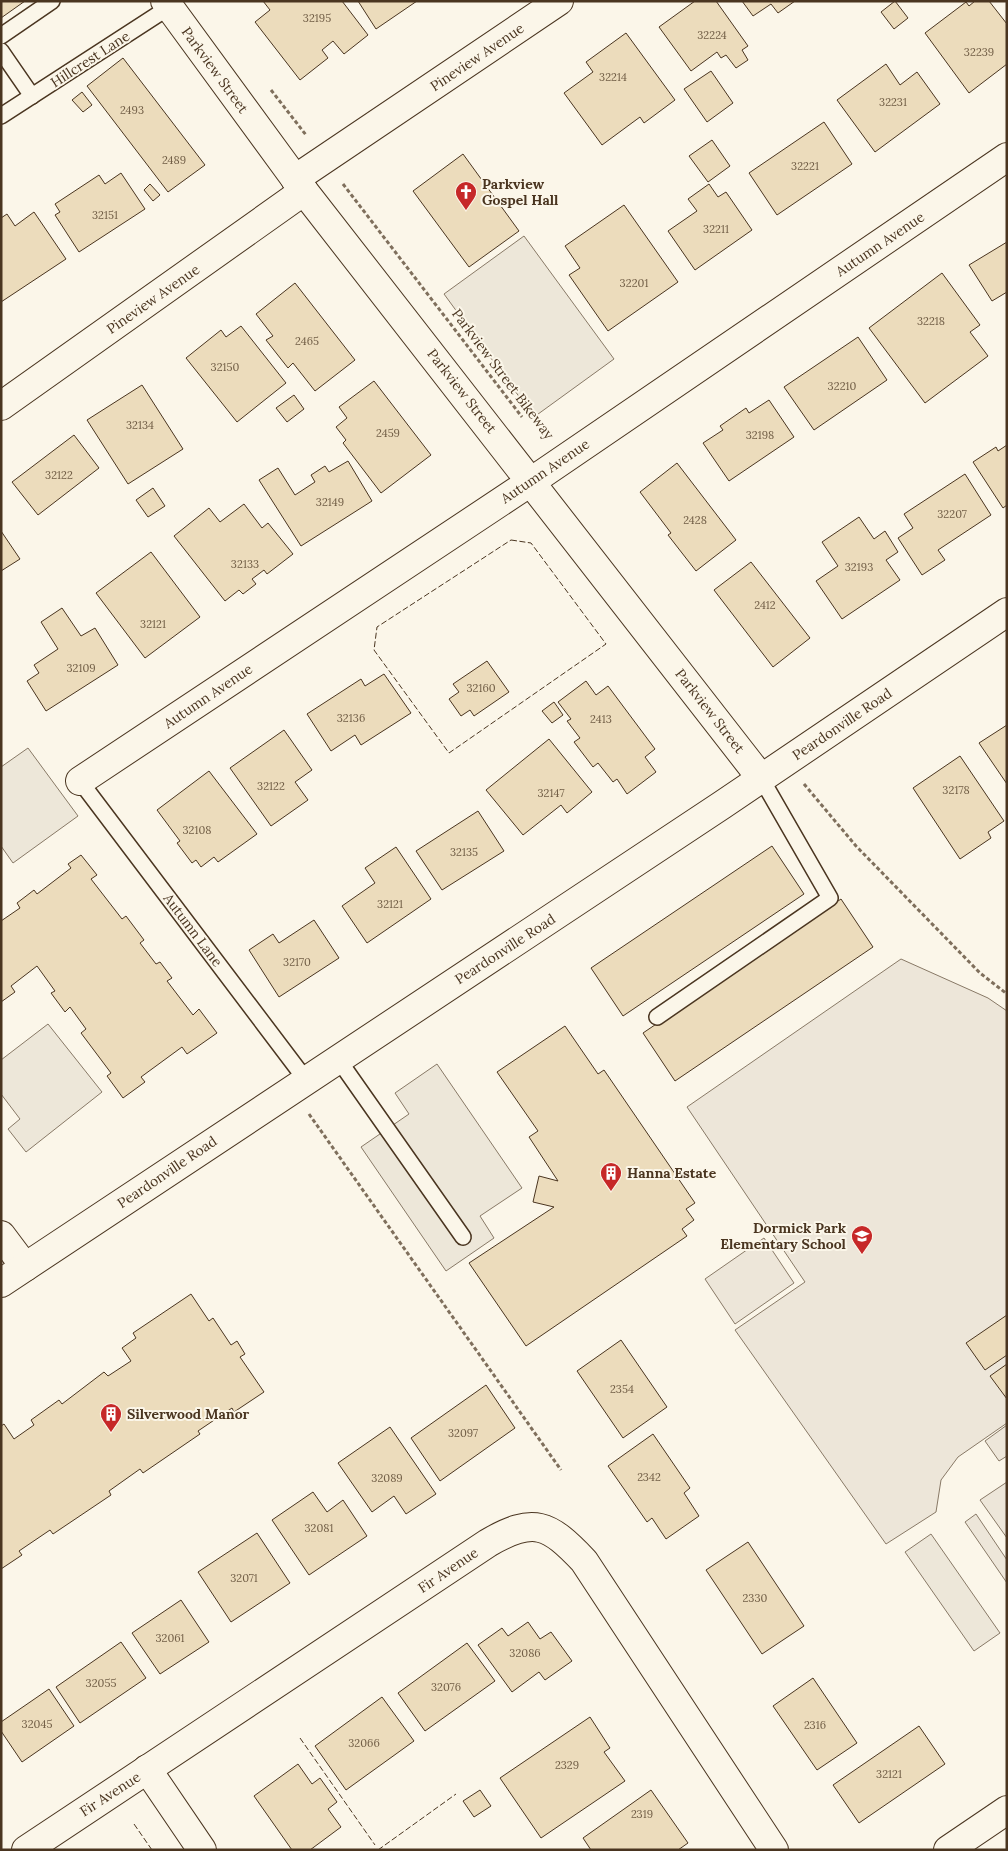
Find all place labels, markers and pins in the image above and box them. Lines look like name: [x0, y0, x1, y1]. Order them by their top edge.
place label: Parkview Gospel Hall: [482, 175, 559, 209]
church icon: Parkview Gospel Hall: [454, 180, 478, 211]
building icon: Hanna Estate: [599, 1161, 623, 1192]
place label: Hanna Estate: [627, 1164, 717, 1182]
place label: Dormick Park Elementary School: [720, 1219, 847, 1253]
school or university icon: Dormick Park Elementary School: [850, 1224, 874, 1255]
building icon: Silverwood Manor: [99, 1402, 123, 1433]
place label: Silverwood Manor: [127, 1405, 250, 1423]

